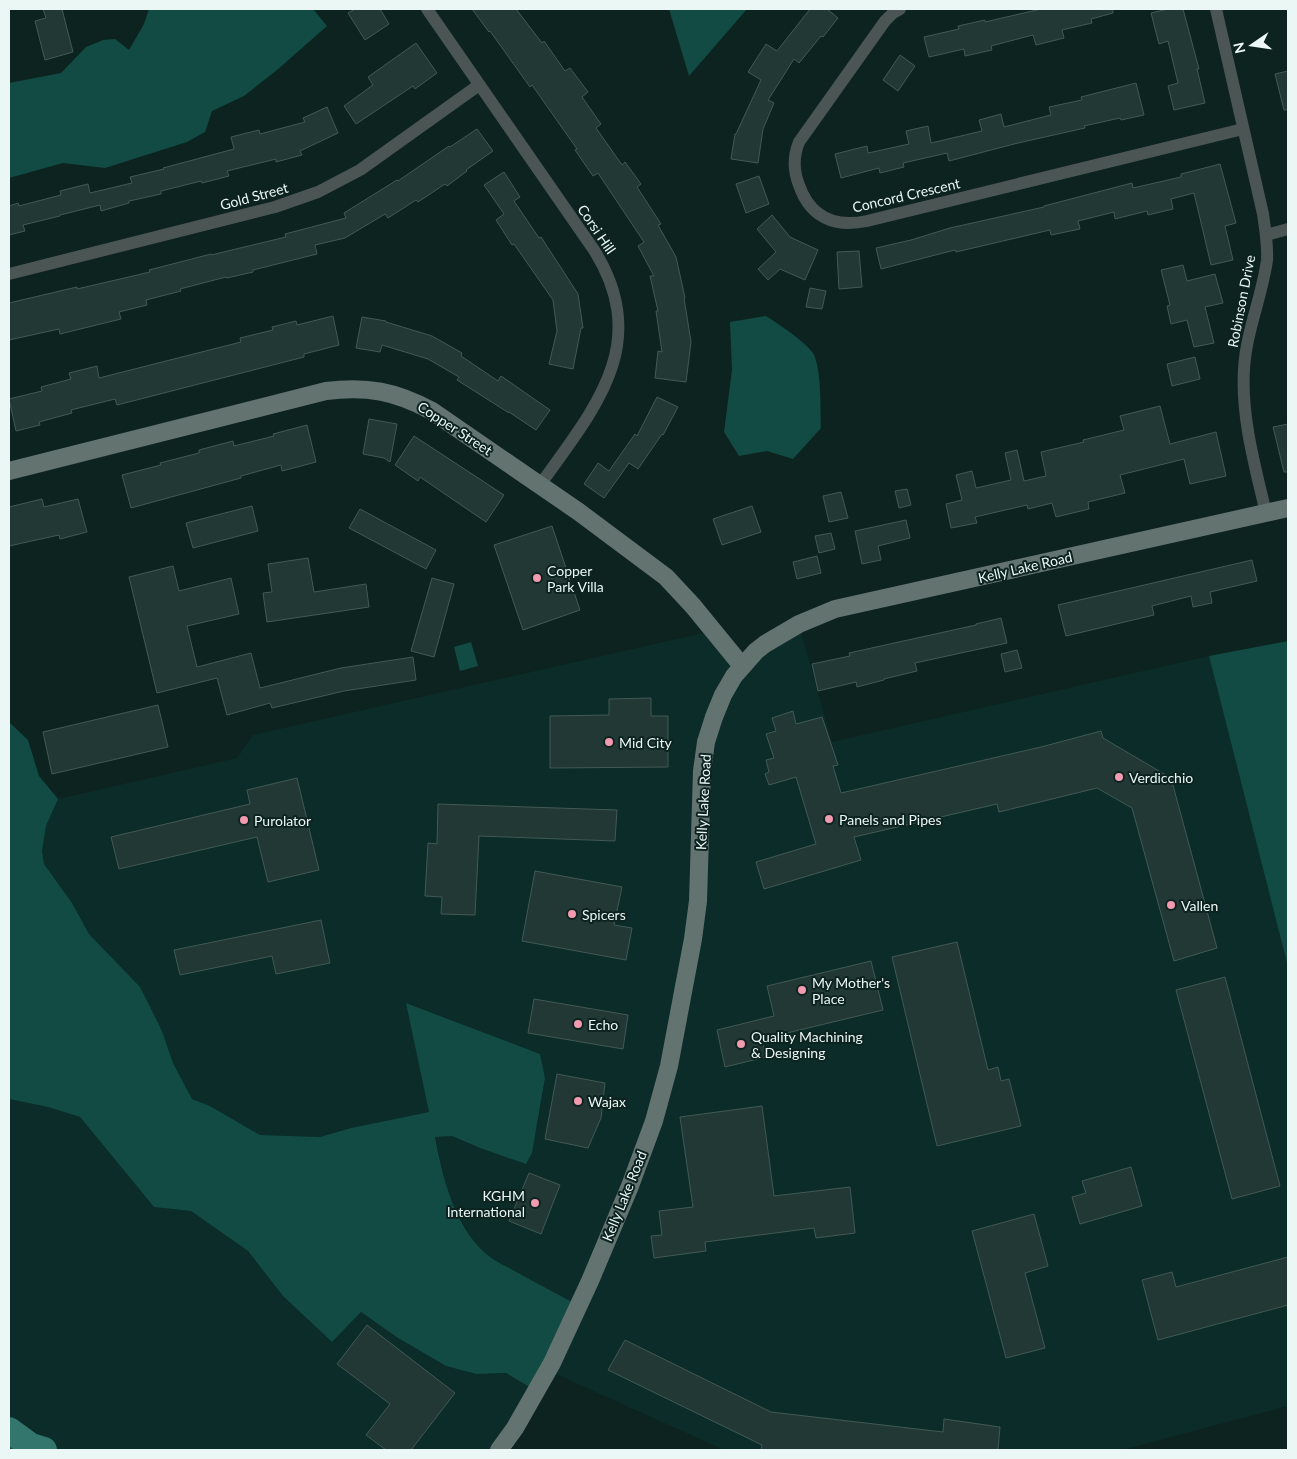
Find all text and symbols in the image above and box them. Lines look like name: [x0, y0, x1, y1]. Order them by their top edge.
north arrow: [1227, 20, 1277, 70]
text: N: [1229, 41, 1248, 55]
street label: Concord Crescent: [851, 174, 961, 216]
street label: Gold Street: [218, 179, 290, 213]
street label: Corsi Hill: [574, 201, 620, 257]
street label: Robinson Drive: [1224, 253, 1258, 349]
street label: Copper Street: [415, 398, 495, 458]
street label: Kelly Lake Road: [976, 548, 1074, 586]
place label: Copper Park Villa: [547, 562, 604, 595]
marker: Copper Park Villa: [531, 572, 543, 584]
place label: Mid City: [619, 734, 672, 751]
marker: Mid City: [603, 736, 615, 748]
street label: Kelly Lake Road: [692, 754, 714, 850]
place label: Verdicchio: [1129, 769, 1193, 786]
marker: Verdicchio: [1113, 771, 1125, 783]
place label: Panels and Pipes: [839, 811, 942, 828]
place label: Purolator: [254, 812, 311, 829]
marker: Panels and Pipes: [823, 813, 835, 825]
marker: Purolator: [238, 814, 250, 826]
place label: Vallen: [1181, 897, 1218, 914]
marker: Vallen: [1165, 899, 1177, 911]
place label: Spicers: [582, 906, 626, 923]
marker: Spicers: [566, 908, 578, 920]
place label: My Mother's Place: [812, 974, 890, 1007]
marker: My Mother's Place: [796, 984, 808, 996]
place label: Echo: [588, 1016, 618, 1033]
marker: Echo: [572, 1018, 584, 1030]
place label: Quality Machining & Designing: [751, 1028, 863, 1061]
marker: Quality Machining & Designing: [735, 1038, 747, 1050]
place label: Wajax: [588, 1093, 626, 1110]
marker: Wajax: [572, 1095, 584, 1107]
street label: Kelly Lake Road: [598, 1148, 650, 1244]
place label: KGHM International: [447, 1187, 525, 1220]
marker: KGHM International: [529, 1197, 541, 1209]

